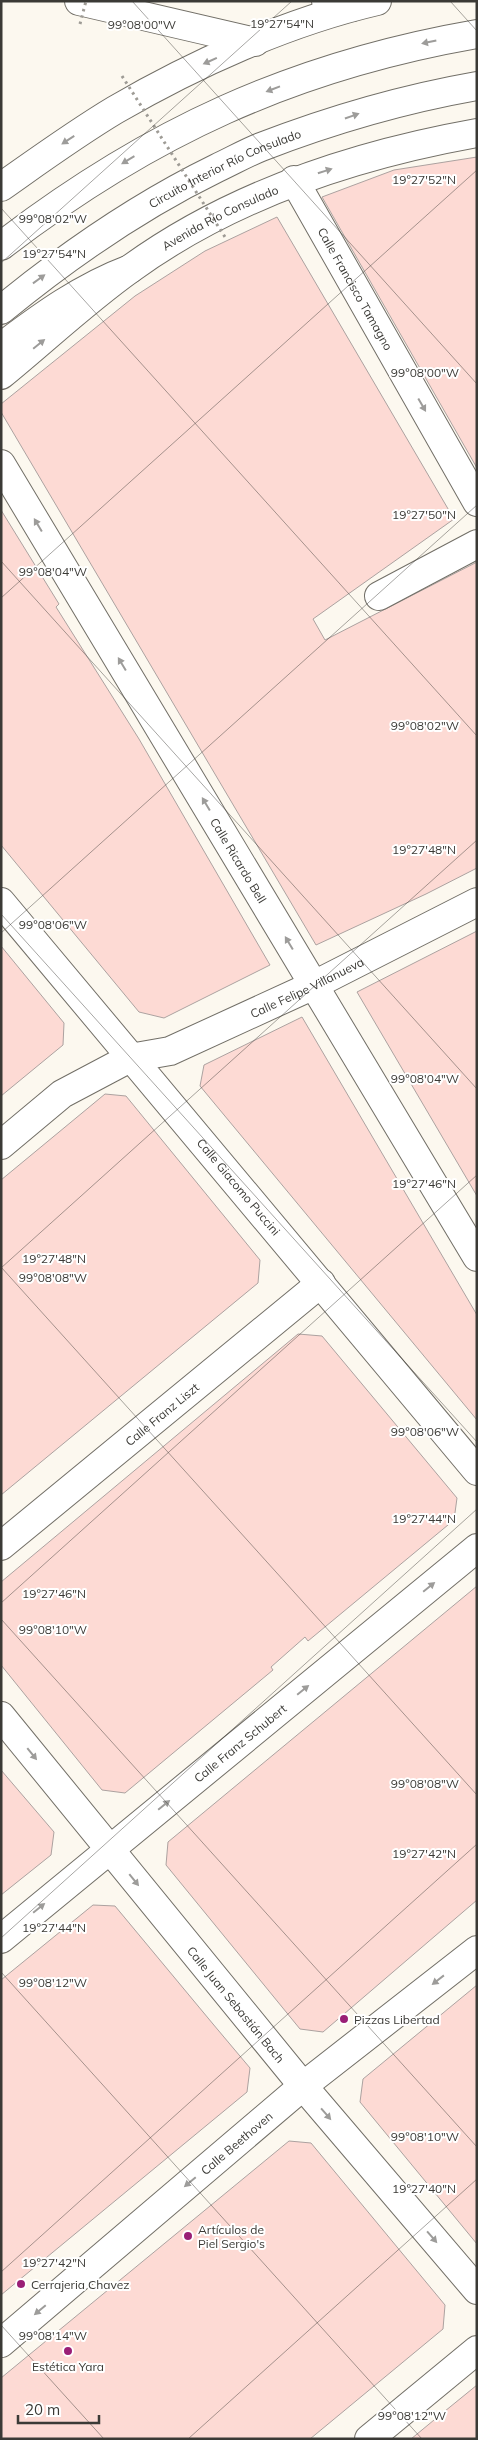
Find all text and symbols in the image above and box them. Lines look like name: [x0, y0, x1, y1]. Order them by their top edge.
text: 19°27'54"N: [250, 16, 314, 31]
text: 99°08'00"W: [108, 17, 176, 32]
one-way arrow: [420, 39, 436, 47]
one-way arrow: [203, 57, 217, 65]
one-way arrow: [265, 85, 280, 93]
one-way arrow: [345, 111, 360, 119]
street label: Circuito Interior Río Consulado: [146, 125, 303, 211]
one-way arrow: [62, 135, 75, 144]
one-way arrow: [121, 155, 134, 164]
one-way arrow: [318, 166, 333, 174]
text: 19°27'52"N: [392, 172, 456, 187]
street label: Avenida Río Consulado: [159, 182, 280, 253]
text: 99°08'02"W: [19, 211, 87, 226]
street label: Calle Francisco Tamagno: [315, 225, 397, 353]
text: 19°27'54"N: [22, 246, 86, 261]
one-way arrow: [32, 274, 46, 284]
one-way arrow: [32, 339, 45, 350]
text: 99°08'00"W: [391, 365, 459, 380]
one-way arrow: [418, 398, 426, 413]
text: 19°27'50"N: [392, 507, 456, 522]
one-way arrow: [34, 519, 43, 532]
text: 99°08'04"W: [19, 564, 87, 579]
one-way arrow: [117, 658, 126, 671]
text: 99°08'02"W: [391, 718, 459, 733]
one-way arrow: [201, 797, 210, 810]
street label: Calle Ricardo Bell: [207, 815, 270, 905]
text: 19°27'48"N: [392, 842, 456, 857]
text: 99°08'06"W: [19, 917, 87, 932]
one-way arrow: [285, 937, 294, 950]
street label: Calle Felipe Villanueva: [248, 953, 366, 1021]
text: 99°08'04"W: [391, 1071, 459, 1086]
street label: Calle Giacomo Puccini: [194, 1135, 284, 1238]
text: 19°27'46"N: [392, 1176, 456, 1191]
text: 19°27'48"N: [22, 1251, 86, 1266]
text: 99°08'08"W: [19, 1270, 87, 1285]
street label: Calle Franz Liszt: [122, 1379, 202, 1449]
text: 99°08'06"W: [391, 1424, 459, 1439]
text: 19°27'44"N: [392, 1511, 456, 1526]
one-way arrow: [422, 1581, 435, 1592]
text: 19°27'46"N: [22, 1586, 86, 1601]
text: 99°08'10"W: [19, 1622, 87, 1637]
one-way arrow: [297, 1685, 310, 1696]
street label: Calle Franz Schubert: [191, 1701, 289, 1785]
one-way arrow: [26, 1747, 37, 1760]
text: 99°08'08"W: [391, 1776, 459, 1791]
one-way arrow: [158, 1799, 171, 1810]
text: 19°27'42"N: [392, 1846, 456, 1861]
one-way arrow: [128, 1874, 139, 1886]
one-way arrow: [32, 1902, 45, 1913]
text: 19°27'44"N: [22, 1920, 86, 1935]
street label: Calle Juan Sebastián Bach: [184, 1943, 288, 2066]
one-way arrow: [432, 1974, 445, 1985]
text: 99°08'12"W: [19, 1975, 87, 1990]
place label: Pizzas Libertad: [354, 2012, 440, 2027]
marker: Pizzas Libertad: [338, 2013, 350, 2025]
one-way arrow: [320, 2107, 332, 2119]
street label: Calle Beethoven: [197, 2108, 275, 2178]
text: 99°08'10"W: [391, 2129, 459, 2144]
one-way arrow: [185, 2176, 197, 2188]
text: 19°27'40"N: [392, 2181, 456, 2196]
place label: Artículos de Piel Sergio's: [198, 2222, 265, 2251]
marker: Artículos de Piel Sergio's: [182, 2230, 194, 2242]
one-way arrow: [426, 2230, 437, 2243]
text: 19°27'42"N: [22, 2255, 86, 2270]
place label: Cerrajeria Chavez: [31, 2277, 130, 2292]
marker: Cerrajeria Chavez: [15, 2278, 27, 2290]
one-way arrow: [34, 2304, 46, 2315]
text: 99°08'14"W: [19, 2328, 87, 2343]
marker: Estética Yara: [62, 2345, 74, 2357]
place label: Estética Yara: [32, 2359, 104, 2374]
scale bar: [18, 2392, 99, 2424]
text: 20 m: [25, 2400, 60, 2419]
text: 99°08'12"W: [378, 2408, 446, 2423]

